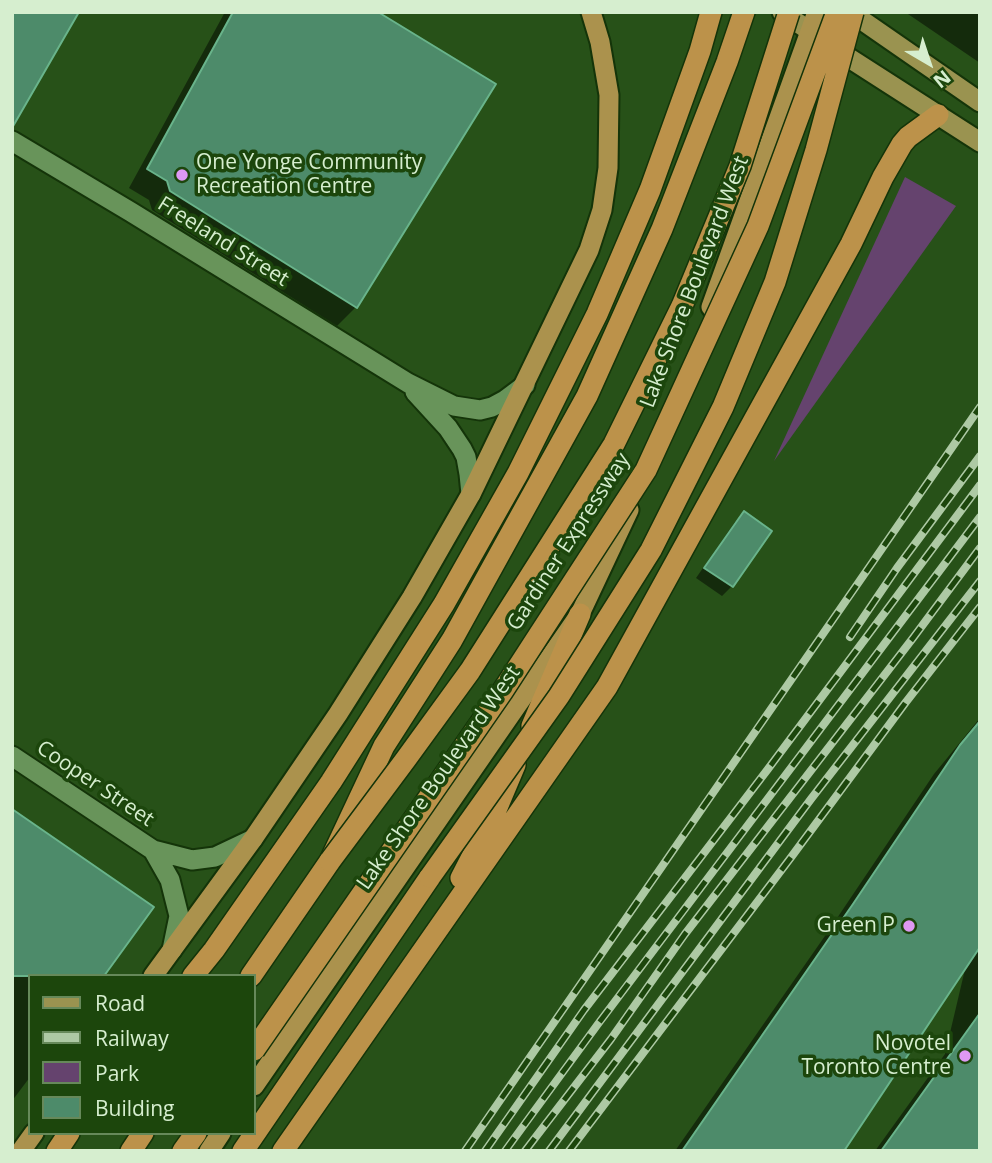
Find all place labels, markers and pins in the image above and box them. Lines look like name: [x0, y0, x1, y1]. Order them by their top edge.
place label: One Yonge Community Recreation Centre: [196, 150, 422, 200]
marker: One Yonge Community Recreation Centre: [174, 167, 190, 183]
place label: Green P: [817, 913, 895, 939]
marker: Green P: [901, 918, 917, 934]
place label: Novotel Toronto Centre: [801, 1031, 951, 1081]
marker: Novotel Toronto Centre: [957, 1048, 973, 1064]

